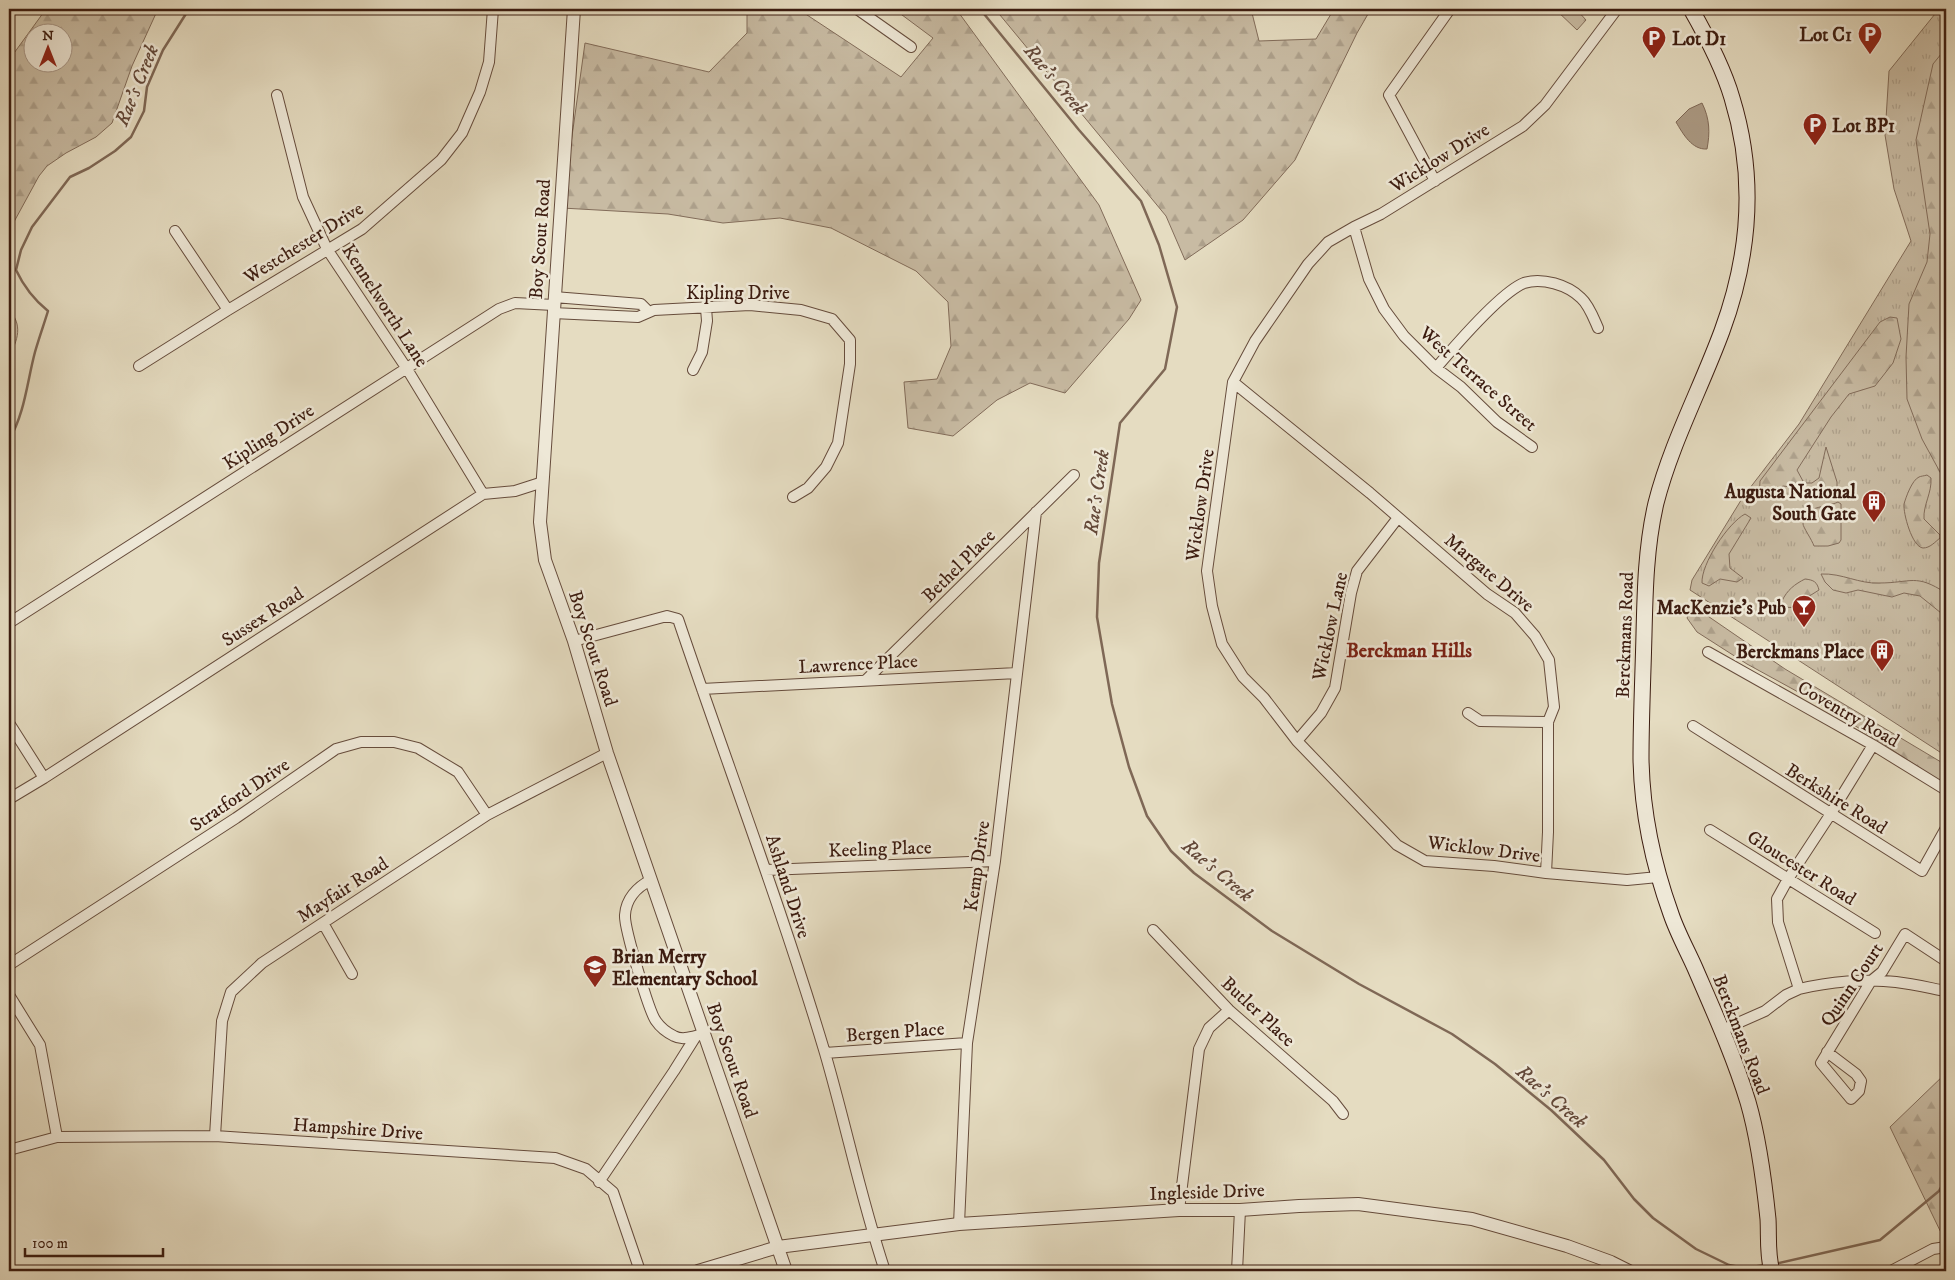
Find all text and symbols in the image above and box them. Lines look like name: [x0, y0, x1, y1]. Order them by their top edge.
parking icon: Lot C1: [1857, 21, 1883, 55]
north arrow: [22, 22, 72, 72]
place label: Lot C1: [1799, 24, 1852, 47]
parking icon: Lot D1: [1641, 25, 1667, 59]
text: N: [42, 27, 54, 45]
place label: Lot D1: [1672, 28, 1726, 51]
water label: Rae's Creek: [1017, 38, 1092, 121]
water label: Rae's Creek: [109, 41, 165, 131]
parking icon: Lot BP1: [1802, 112, 1828, 146]
place label: Lot BP1: [1832, 115, 1895, 138]
street label: Wicklow Drive: [1385, 118, 1494, 199]
street label: Boy Scout Road: [525, 178, 556, 300]
street label: Westchester Drive: [239, 197, 368, 290]
street label: Kennelworth Lane: [336, 240, 433, 372]
street label: Kipling Drive: [686, 282, 790, 305]
street label: West Terrace Street: [1414, 321, 1542, 437]
street label: Kipling Drive: [219, 399, 319, 475]
water label: Rae's Creek: [1079, 447, 1116, 537]
street label: Wicklow Drive: [1181, 447, 1220, 564]
place label: Augusta National South Gate: [1724, 481, 1856, 526]
building icon: Augusta National South Gate: [1861, 489, 1887, 523]
street label: Bethel Place: [918, 524, 1001, 608]
street label: Margate Drive: [1439, 529, 1539, 617]
street label: Wicklow Lane: [1308, 570, 1353, 684]
street label: Berckmans Road: [1612, 571, 1639, 699]
street label: Sussex Road: [218, 582, 308, 652]
street label: Boy Scout Road: [563, 588, 622, 710]
bar icon: MacKenzie's Pub: [1791, 594, 1817, 628]
place label: MacKenzie's Pub: [1656, 597, 1786, 620]
building icon: Berckmans Place: [1869, 638, 1895, 672]
district label: Berckman Hills: [1346, 639, 1472, 664]
place label: Berckmans Place: [1736, 641, 1864, 664]
street label: Lawrence Place: [798, 650, 918, 679]
street label: Coventry Road: [1793, 676, 1904, 753]
street label: Stratford Drive: [186, 753, 294, 837]
street label: Berkshire Road: [1781, 759, 1892, 840]
street label: Kemp Drive: [960, 819, 995, 913]
street label: Gloucester Road: [1742, 826, 1860, 911]
street label: Wicklow Drive: [1425, 831, 1542, 868]
street label: Ashland Drive: [760, 832, 815, 941]
water label: Rae's Creek: [1175, 833, 1258, 909]
street label: Keeling Place: [828, 836, 932, 863]
street label: Mayfair Road: [293, 852, 393, 928]
street label: Quinn Court: [1816, 938, 1889, 1031]
place label: Brian Merry Elementary School: [612, 946, 758, 991]
school or university icon: Brian Merry Elementary School: [582, 954, 608, 988]
street label: Berckmans Road: [1707, 971, 1774, 1098]
street label: Butler Place: [1216, 972, 1300, 1052]
street label: Boy Scout Road: [701, 1000, 762, 1122]
street label: Bergen Place: [845, 1018, 945, 1047]
water label: Rae's Creek: [1510, 1059, 1592, 1135]
street label: Hampshire Drive: [292, 1113, 424, 1146]
street label: Ingleside Drive: [1149, 1179, 1265, 1206]
scale bar: [25, 1225, 162, 1257]
text: 100 m: [32, 1234, 68, 1253]

